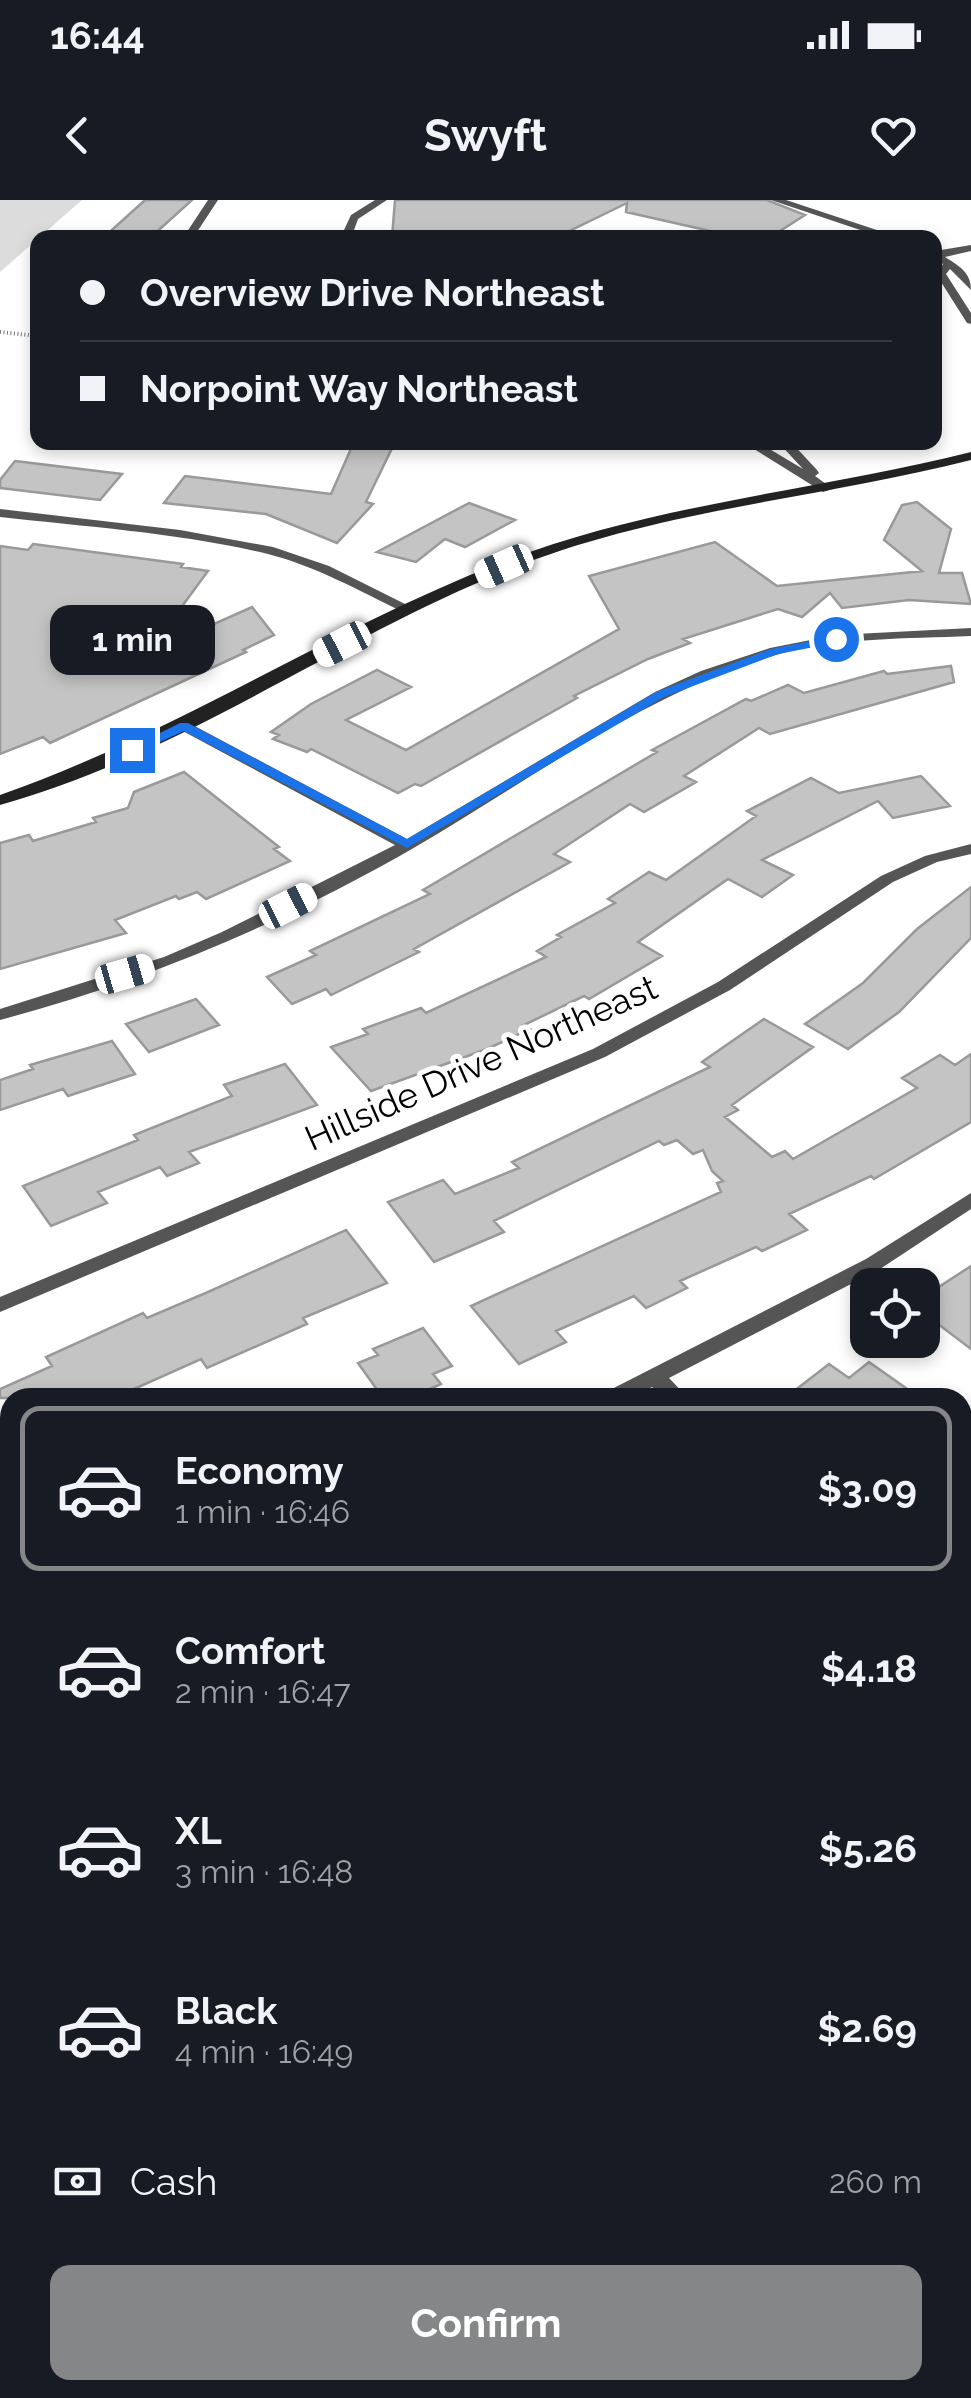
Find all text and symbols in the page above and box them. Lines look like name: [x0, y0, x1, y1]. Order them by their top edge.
text: 16:44: [50, 13, 145, 58]
icon: back: [50, 108, 105, 163]
icon: heart: [866, 108, 921, 163]
text: Swyft: [424, 109, 547, 162]
text: Overview Drive Northeast: [140, 270, 605, 315]
text: Norpoint Way Northeast: [140, 366, 578, 411]
car: [470, 540, 538, 592]
callout: 1 min: [49, 605, 214, 675]
car: [308, 617, 376, 671]
route start: [814, 617, 859, 662]
text: 1 min: [92, 621, 173, 658]
route end: [110, 728, 155, 773]
car: [254, 879, 322, 933]
car: [92, 951, 158, 997]
street label: Hillside Drive Northeast: [298, 966, 663, 1159]
map controls: [850, 1268, 940, 1358]
button: locate: [850, 1268, 940, 1358]
icon: car: [55, 1444, 145, 1534]
text: Economy: [175, 1448, 344, 1493]
text: $3.09: [818, 1466, 917, 1511]
text: 1 min · 16:46: [175, 1493, 350, 1530]
icon: car: [55, 1624, 145, 1714]
text: Comfort: [175, 1628, 325, 1673]
text: $4.18: [821, 1646, 917, 1691]
text: 2 min · 16:47: [175, 1673, 351, 1710]
icon: car: [55, 1804, 145, 1894]
text: XL: [175, 1808, 222, 1853]
text: $5.26: [819, 1826, 917, 1871]
text: 3 min · 16:48: [175, 1853, 353, 1890]
icon: car: [55, 1984, 145, 2074]
text: Black: [175, 1988, 277, 2033]
text: $2.69: [817, 2006, 917, 2051]
text: 4 min · 16:49: [175, 2033, 353, 2070]
icon: cash: [50, 2154, 105, 2209]
text: Cash: [130, 2159, 217, 2204]
text: 260 m: [829, 2163, 922, 2200]
button: Confirm: [50, 2265, 922, 2380]

